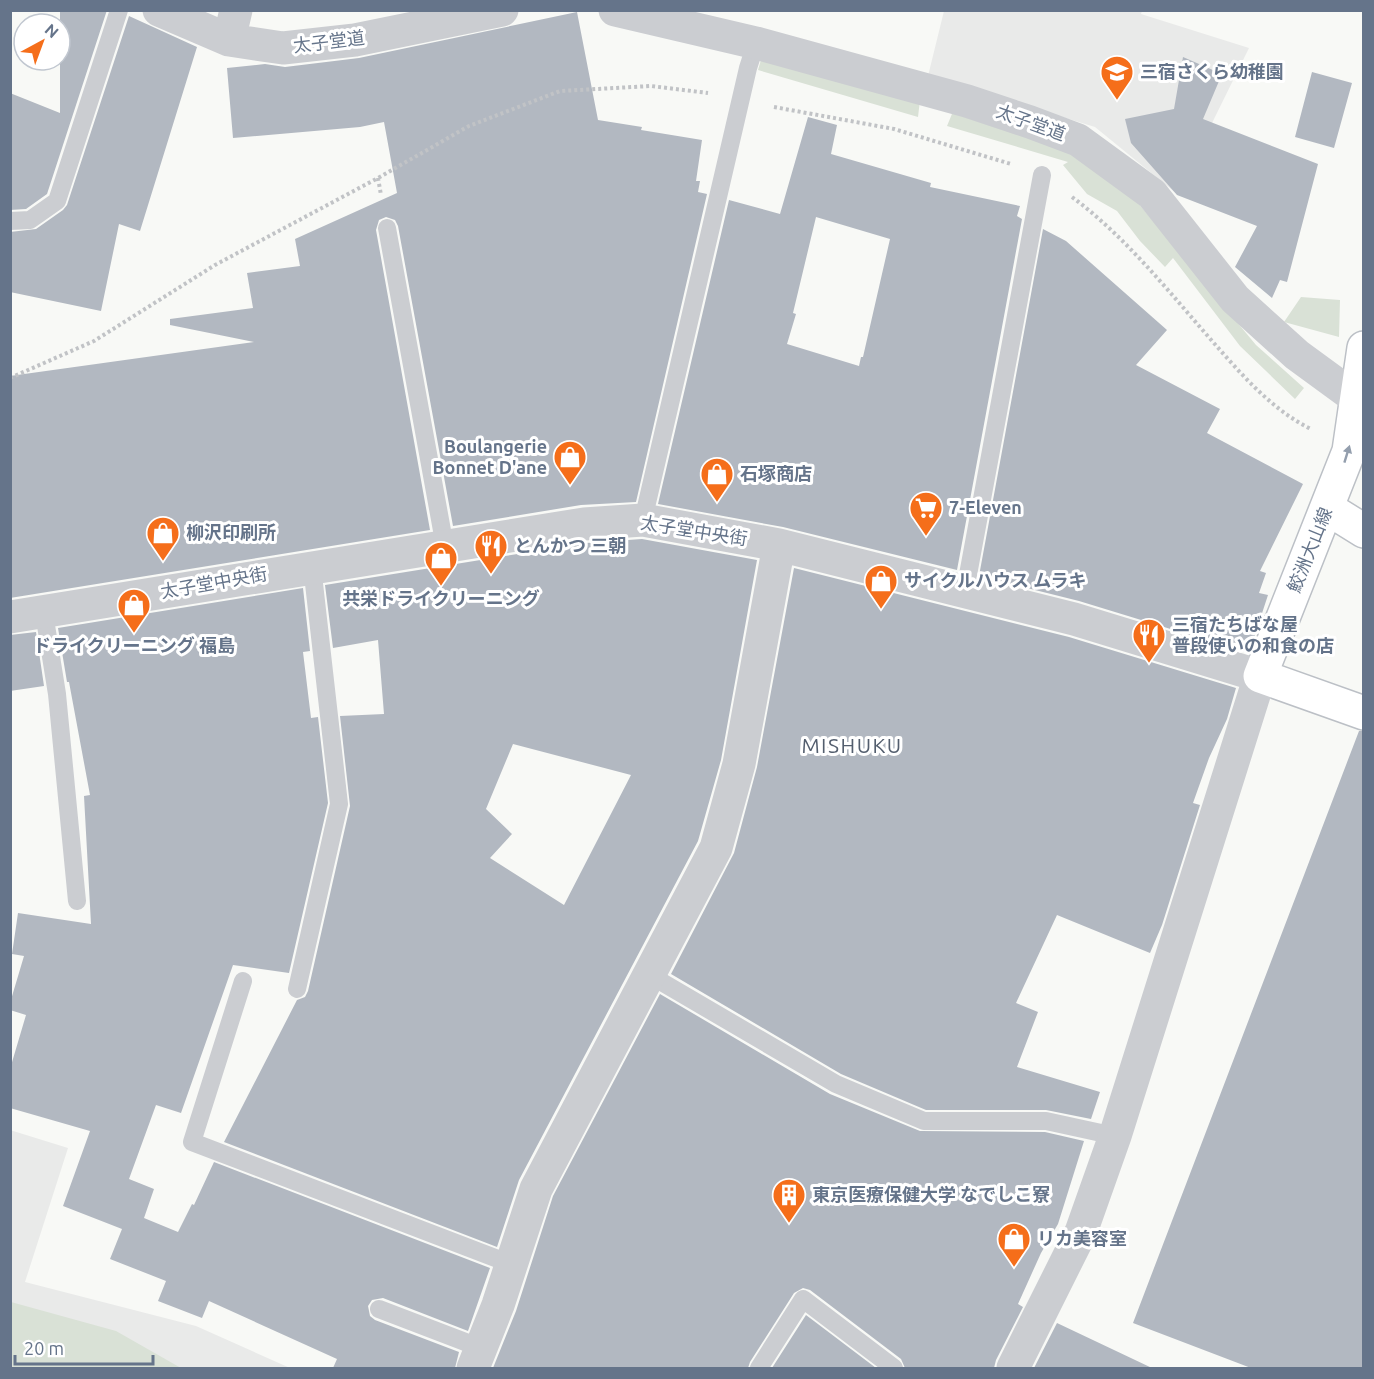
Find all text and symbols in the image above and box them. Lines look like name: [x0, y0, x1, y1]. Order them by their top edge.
north arrow: [12, 12, 72, 72]
text: N: [41, 20, 62, 41]
street label: 太子堂道: [292, 27, 366, 55]
school or university icon: 三宿さくら幼稚園: [1099, 54, 1135, 101]
place label: 三宿さくら幼稚園: [1140, 61, 1284, 81]
street label: 太子堂道: [994, 100, 1069, 144]
place label: Boulangerie Bonnet D'ane: [433, 436, 547, 477]
shop icon: Boulangerie Bonnet D'ane: [552, 439, 588, 486]
one-way arrow: [1343, 445, 1352, 463]
shop icon: 石塚商店: [699, 456, 735, 503]
place label: 石塚商店: [740, 463, 812, 483]
supermarket icon: 7-Eleven: [908, 490, 944, 537]
place label: 7-Eleven: [949, 497, 1022, 517]
street label: 鮫洲大山線: [1283, 504, 1335, 595]
street label: 太子堂中央街: [639, 512, 749, 548]
shop icon: 柳沢印刷所: [145, 515, 181, 562]
place label: 柳沢印刷所: [186, 522, 276, 542]
restaurant icon: とんかつ 三朝: [473, 528, 509, 575]
place label: とんかつ 三朝: [514, 535, 626, 555]
shop icon: 共栄ドライクリーニング: [423, 540, 459, 587]
street label: 太子堂中央街: [159, 563, 269, 601]
shop icon: サイクルハウス ムラキ: [863, 563, 899, 610]
place label: サイクルハウス ムラキ: [904, 570, 1086, 590]
shop icon: ドライクリーニング 福島: [116, 587, 152, 634]
place label: 共栄ドライクリーニング: [342, 588, 540, 608]
place label: 三宿たちばな屋 普段使いの和食の店: [1172, 614, 1334, 655]
restaurant icon: 三宿たちばな屋 普段使いの和食の店: [1131, 617, 1167, 664]
place label: ドライクリーニング 福島: [33, 635, 235, 655]
district label: MISHUKU: [801, 733, 903, 757]
building icon: 東京医療保健大学 なでしこ寮: [771, 1177, 807, 1224]
place label: 東京医療保健大学 なでしこ寮: [812, 1184, 1050, 1204]
shop icon: リカ美容室: [996, 1221, 1032, 1268]
place label: リカ美容室: [1037, 1228, 1127, 1248]
scale bar: [15, 1328, 153, 1366]
text: 20 m: [24, 1338, 64, 1358]

